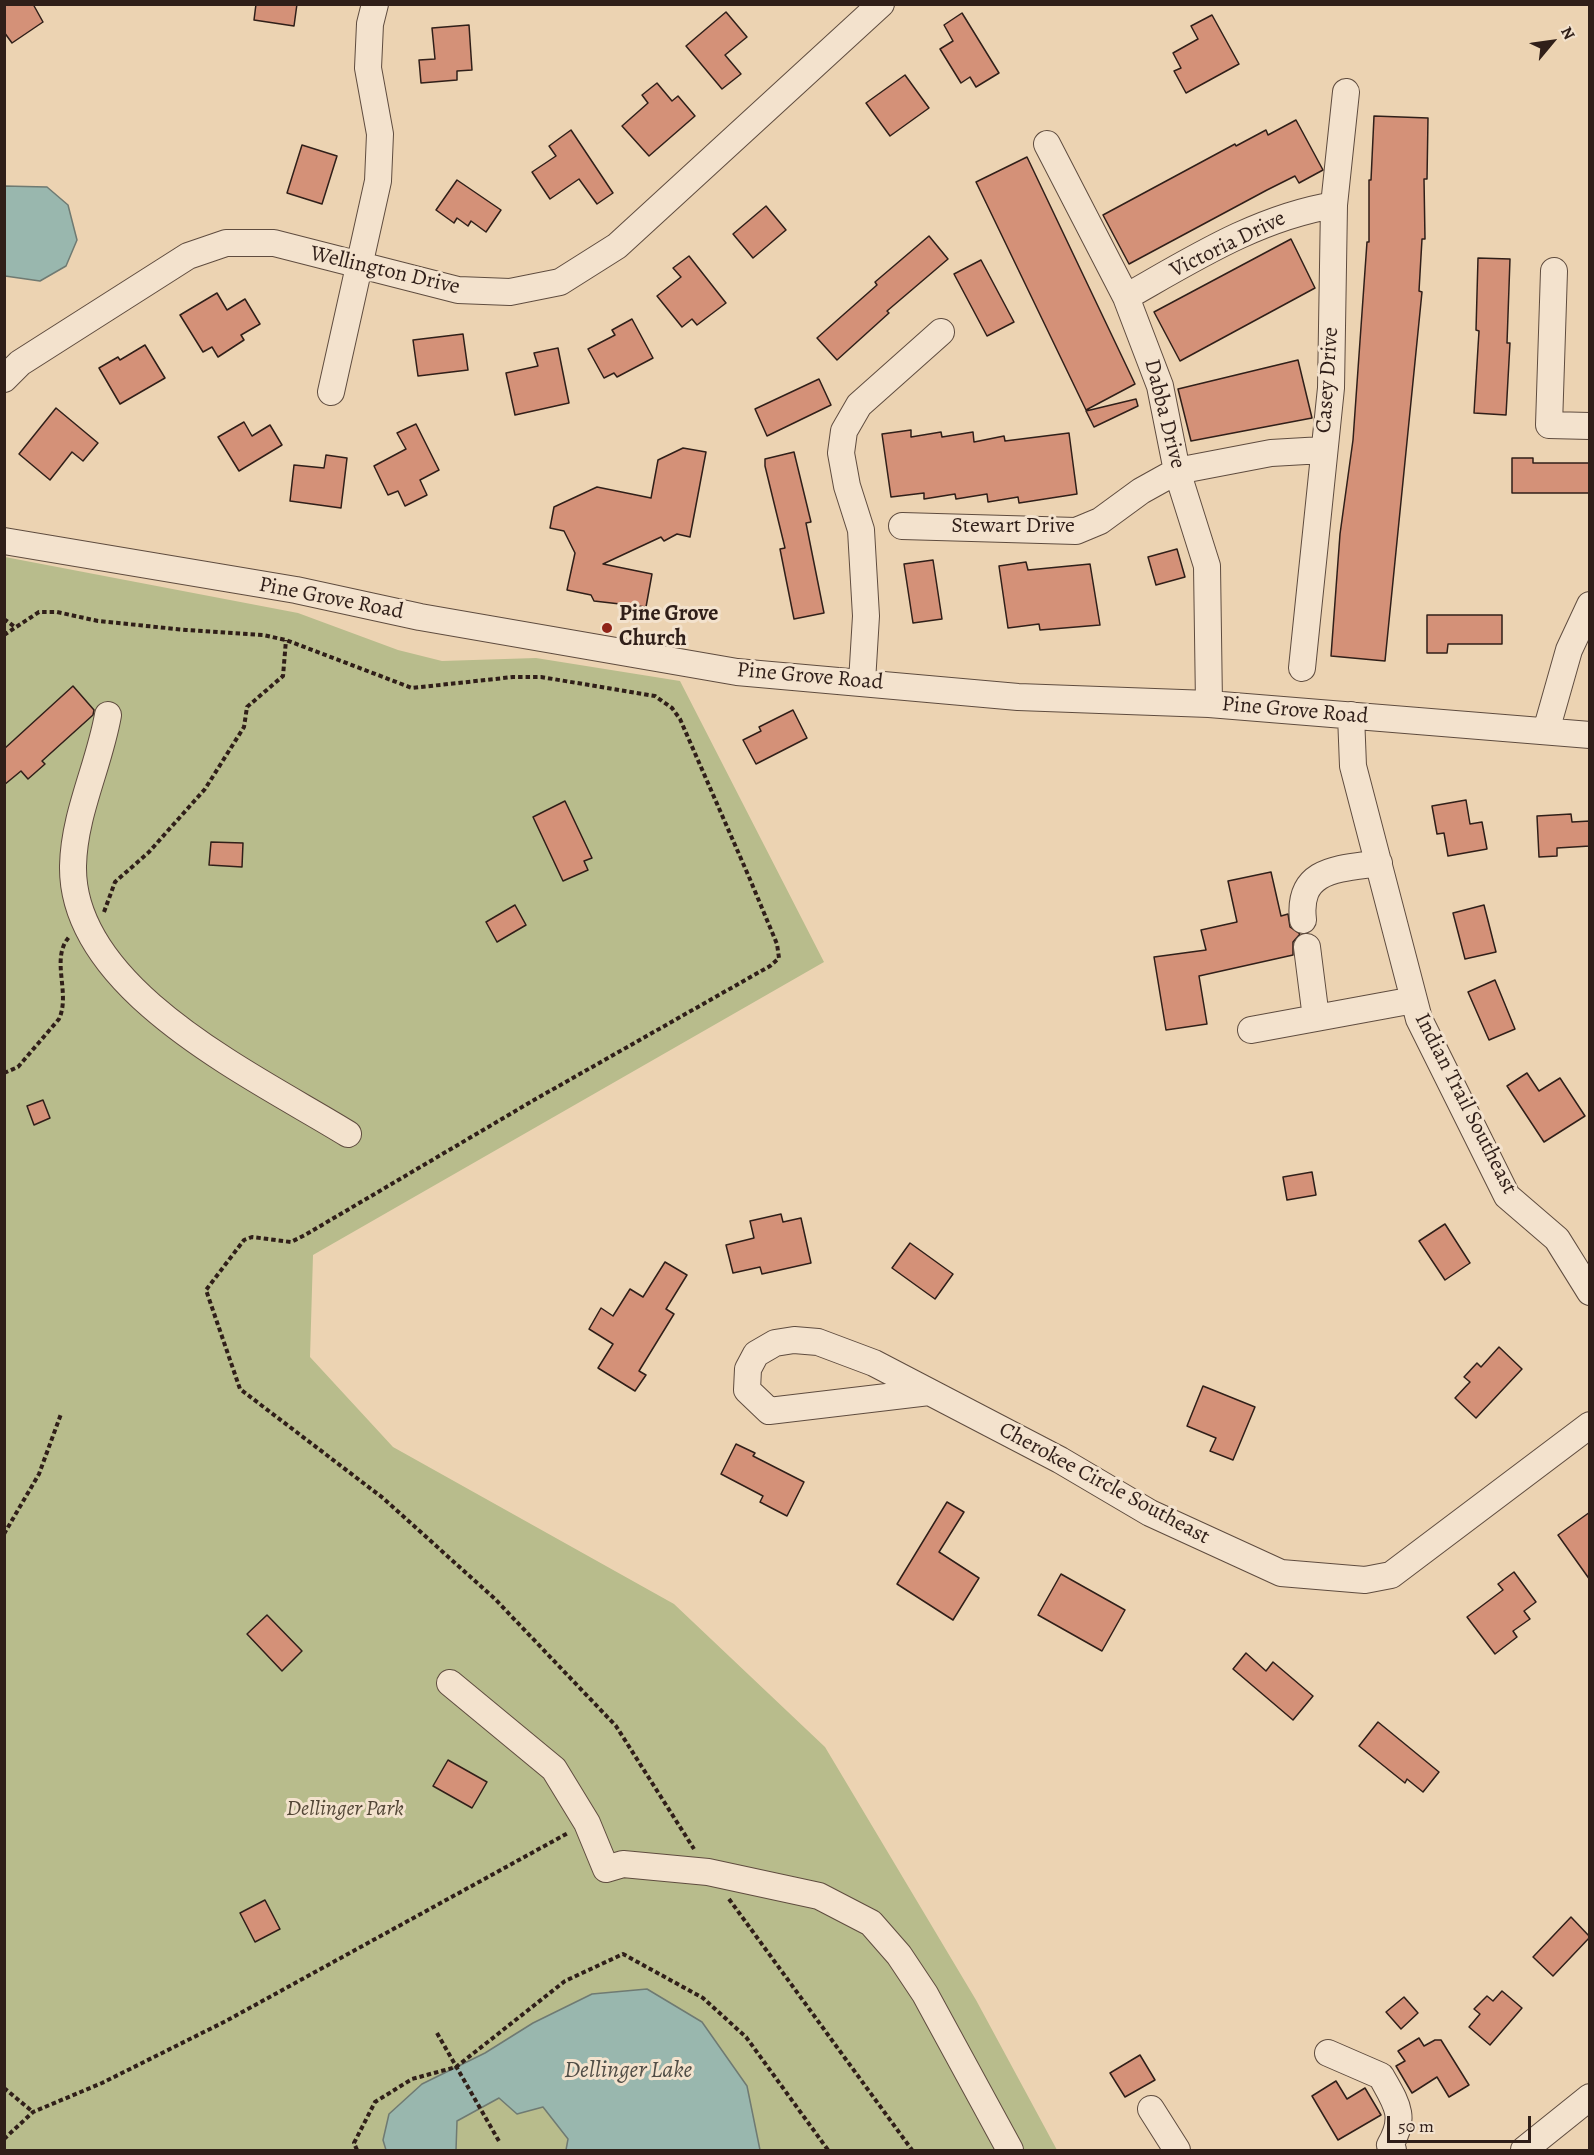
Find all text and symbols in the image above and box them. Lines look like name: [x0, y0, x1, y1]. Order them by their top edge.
north arrow: [1522, 12, 1582, 72]
text: N: [1555, 23, 1580, 44]
street label: Victoria Drive: [1166, 206, 1290, 284]
street label: Wellington Drive: [308, 241, 462, 301]
street label: Casey Drive: [1311, 326, 1345, 434]
street label: Dabba Drive: [1138, 356, 1190, 472]
street label: Stewart Drive: [951, 514, 1075, 540]
street label: Pine Grove Road: [256, 572, 406, 626]
place label: Pine Grove Church: [619, 602, 718, 654]
marker: Pine Grove Church: [600, 621, 614, 635]
street label: Pine Grove Road: [736, 657, 884, 697]
street label: Pine Grove Road: [1221, 691, 1369, 731]
street label: Indian Trail Southeast: [1408, 1009, 1522, 1199]
street label: Cherokee Circle Southeast: [994, 1417, 1214, 1551]
park label: Dellinger Park: [286, 1797, 404, 1823]
water label: Dellinger Lake: [564, 2057, 692, 2085]
scale bar: [1390, 2104, 1534, 2142]
text: 50 m: [1398, 2114, 1434, 2138]

